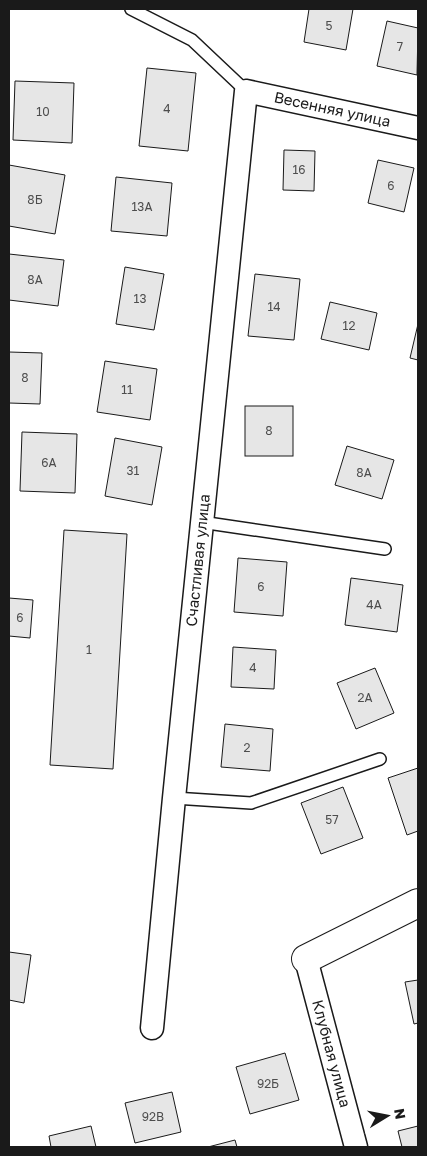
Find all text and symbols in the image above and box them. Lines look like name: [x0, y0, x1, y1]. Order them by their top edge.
house number: 5: [326, 18, 333, 33]
house number: 7: [397, 39, 403, 54]
street label: Весенняя улица: [273, 87, 393, 130]
house number: 4: [163, 101, 171, 116]
house number: 10: [36, 104, 50, 119]
house number: 16: [292, 162, 306, 177]
house number: 6: [387, 178, 395, 193]
house number: 8Б: [27, 192, 43, 207]
house number: 13А: [132, 199, 152, 214]
house number: 8А: [27, 272, 43, 287]
house number: 13: [134, 291, 146, 306]
house number: 14: [267, 299, 281, 314]
house number: 12: [343, 318, 355, 333]
house number: 8: [21, 370, 29, 385]
house number: 11: [121, 382, 133, 397]
house number: 8: [265, 423, 273, 438]
house number: 6А: [41, 455, 57, 470]
house number: 31: [127, 463, 140, 478]
house number: 8А: [356, 465, 372, 480]
street label: Счастливая улица: [182, 493, 213, 627]
house number: 6: [257, 579, 265, 594]
house number: 4А: [366, 597, 382, 612]
house number: 6: [16, 610, 24, 625]
house number: 1: [86, 642, 92, 657]
house number: 4: [249, 660, 257, 675]
house number: 2А: [357, 690, 373, 705]
house number: 2: [244, 740, 251, 755]
house number: 57: [325, 812, 339, 827]
street label: Клубная улица: [309, 998, 355, 1109]
house number: 92Б: [257, 1076, 279, 1091]
north arrow: [362, 1091, 412, 1141]
text: N: [391, 1107, 410, 1120]
house number: 92В: [142, 1109, 164, 1124]

